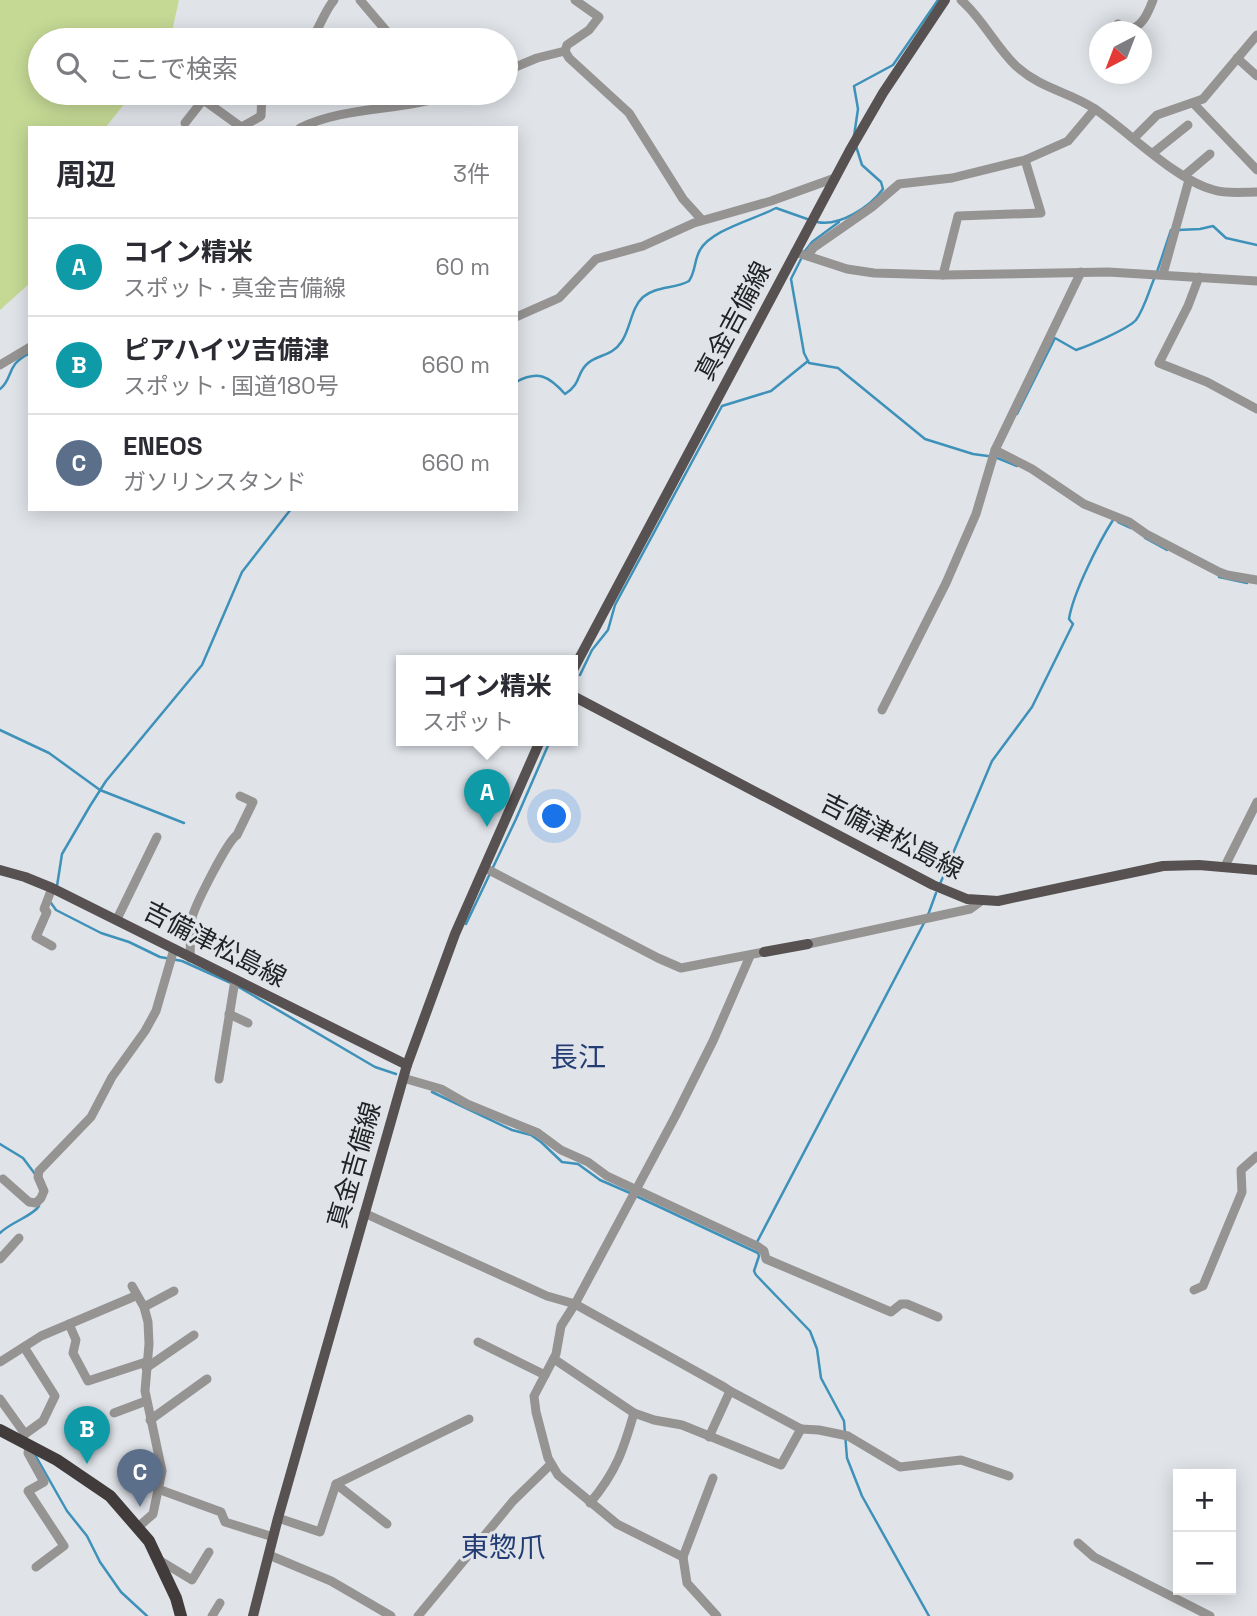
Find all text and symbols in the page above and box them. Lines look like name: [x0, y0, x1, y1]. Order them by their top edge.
north arrow: [1089, 21, 1152, 84]
search box: [28, 28, 518, 105]
icon: search: [52, 48, 90, 86]
text: ここで検索: [108, 52, 238, 86]
text: 周辺: [56, 155, 116, 194]
text: 3件: [453, 159, 490, 189]
text: コイン精米: [123, 235, 253, 269]
text: A: [72, 252, 86, 282]
text: 60 m: [435, 252, 490, 282]
street label: 真金吉備線: [687, 256, 779, 386]
text: スポット · 真金吉備線: [123, 273, 346, 303]
text: ピアハイツ吉備津: [123, 333, 329, 367]
text: B: [71, 350, 87, 380]
text: 660 m: [421, 350, 490, 380]
text: スポット · 国道180号: [123, 371, 339, 401]
text: ENEOS: [123, 429, 203, 463]
text: C: [72, 448, 86, 478]
text: 660 m: [421, 448, 490, 478]
text: ガソリンスタンド: [123, 467, 307, 497]
popup: [396, 655, 578, 746]
text: コイン精米: [422, 669, 552, 703]
text: スポット: [422, 707, 514, 737]
pin: A: [464, 769, 510, 827]
street label: 吉備津松島線: [815, 785, 969, 887]
your location: [537, 799, 571, 833]
street label: 吉備津松島線: [138, 893, 292, 995]
district label: 長江: [550, 1039, 606, 1075]
street label: 真金吉備線: [320, 1098, 388, 1232]
pin: B: [64, 1406, 110, 1464]
pin: C: [117, 1449, 163, 1507]
map controls: [1173, 1469, 1236, 1595]
button: +: [1173, 1469, 1236, 1532]
district label: 東惣爪: [461, 1529, 545, 1565]
button: −: [1173, 1532, 1236, 1595]

